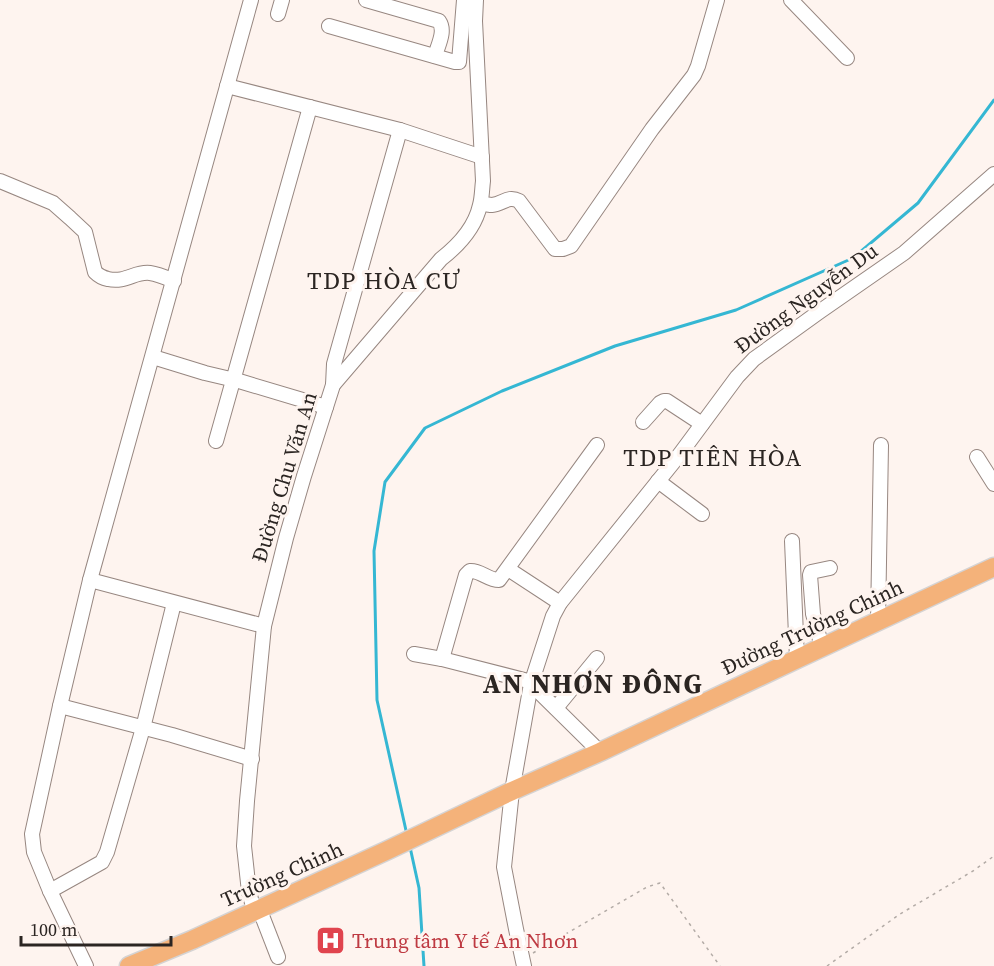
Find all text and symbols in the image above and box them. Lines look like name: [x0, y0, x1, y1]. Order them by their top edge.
street label: Đường Nguyễn Du: [728, 236, 884, 360]
district label: TDP HÒA CƯ: [307, 264, 461, 297]
street label: Đường Chu Văn An: [244, 388, 324, 566]
district label: TDP TIÊN HÒA: [623, 441, 803, 474]
street label: Đường Trường Chinh: [716, 572, 908, 682]
district label: AN NHƠN ĐÔNG: [483, 665, 703, 702]
street label: Trường Chinh: [216, 834, 348, 914]
scale bar: [21, 909, 171, 947]
text: 100 m: [30, 917, 77, 942]
hospital icon: Trung tâm Y tế An Nhơn: [315, 924, 347, 956]
place label: Trung tâm Y tế An Nhơn: [352, 926, 578, 955]

